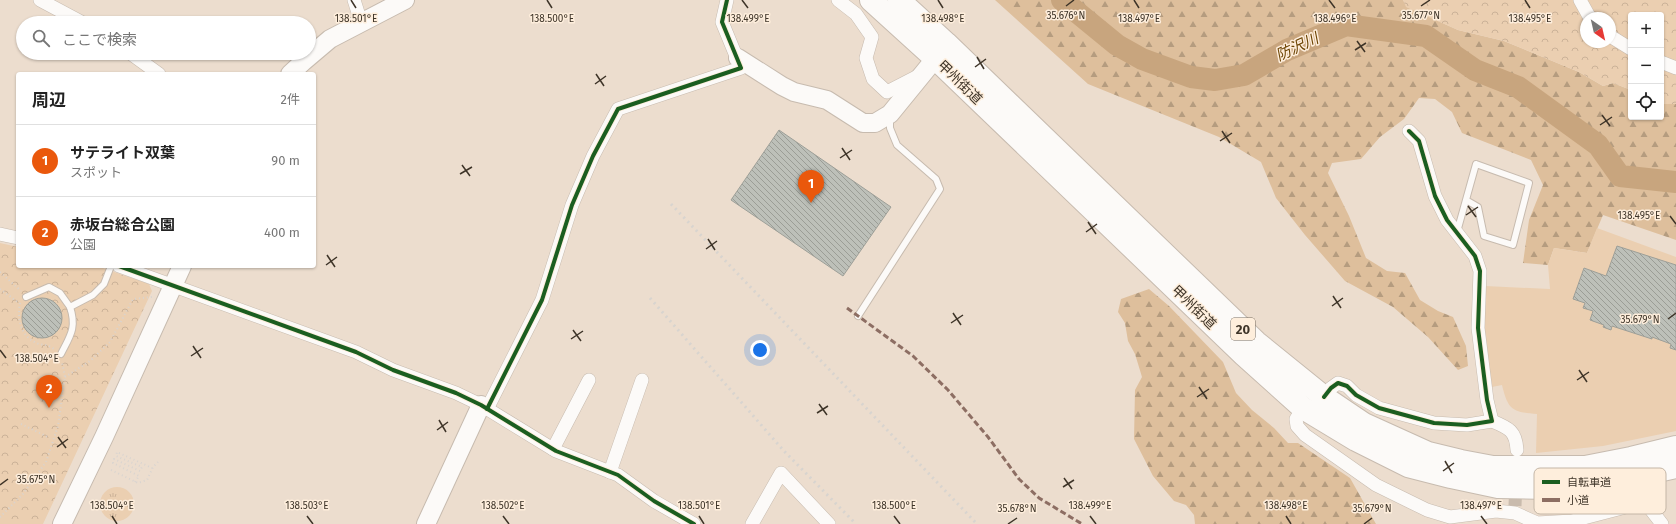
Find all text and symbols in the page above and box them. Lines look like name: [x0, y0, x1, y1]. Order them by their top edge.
text: 35.676°N: [1047, 10, 1085, 22]
text: 35.677°N: [1402, 10, 1440, 22]
north arrow: [1580, 12, 1616, 48]
map controls: [1628, 12, 1664, 120]
button: +: [1628, 12, 1664, 48]
text: 138.501°E: [335, 13, 377, 25]
text: 138.500°E: [530, 13, 574, 25]
text: 138.499°E: [726, 13, 770, 25]
text: 138.498°E: [921, 13, 965, 25]
text: 138.497°E: [1118, 13, 1160, 25]
text: 138.496°E: [1313, 13, 1357, 25]
text: 138.495°E: [1509, 13, 1551, 25]
search box: [16, 16, 316, 60]
icon: search: [30, 27, 52, 49]
water label: 防沢川: [1273, 28, 1323, 65]
text: ここで検索: [62, 31, 137, 49]
button: −: [1628, 48, 1664, 84]
street label: 甲州街道: [934, 57, 986, 108]
button: locate: [1628, 84, 1664, 120]
text: 周辺: [32, 90, 66, 111]
text: 2件: [281, 92, 300, 107]
text: サテライト双葉: [70, 144, 175, 162]
text: 1: [42, 153, 48, 168]
text: 90 m: [271, 153, 300, 168]
text: スポット: [70, 165, 122, 180]
pin: 1: [798, 170, 824, 203]
text: 138.495°E: [1618, 210, 1660, 222]
text: 赤坂台総合公園: [70, 216, 175, 234]
text: 2: [42, 225, 48, 240]
text: 400 m: [264, 225, 300, 240]
text: 公園: [70, 237, 96, 252]
street label: 甲州街道: [1168, 282, 1220, 333]
text: 35.679°N: [1621, 314, 1659, 326]
road number: 20: [1231, 318, 1255, 340]
your location: [750, 340, 770, 360]
text: 138.504°E: [15, 353, 59, 365]
pin: 2: [36, 375, 62, 408]
legend: [1534, 468, 1666, 514]
text: 35.675°N: [17, 474, 55, 486]
text: 自転車道: [1567, 476, 1611, 489]
text: 小道: [1567, 494, 1589, 507]
text: 138.504°E: [90, 500, 134, 512]
text: 138.503°E: [285, 500, 329, 512]
text: 138.502°E: [481, 500, 525, 512]
text: 138.501°E: [678, 500, 720, 512]
text: 138.500°E: [872, 500, 916, 512]
text: 138.499°E: [1068, 500, 1112, 512]
text: 138.498°E: [1264, 500, 1308, 512]
text: 138.497°E: [1460, 500, 1502, 512]
text: 35.678°N: [997, 503, 1037, 515]
text: 35.679°N: [1353, 503, 1391, 515]

